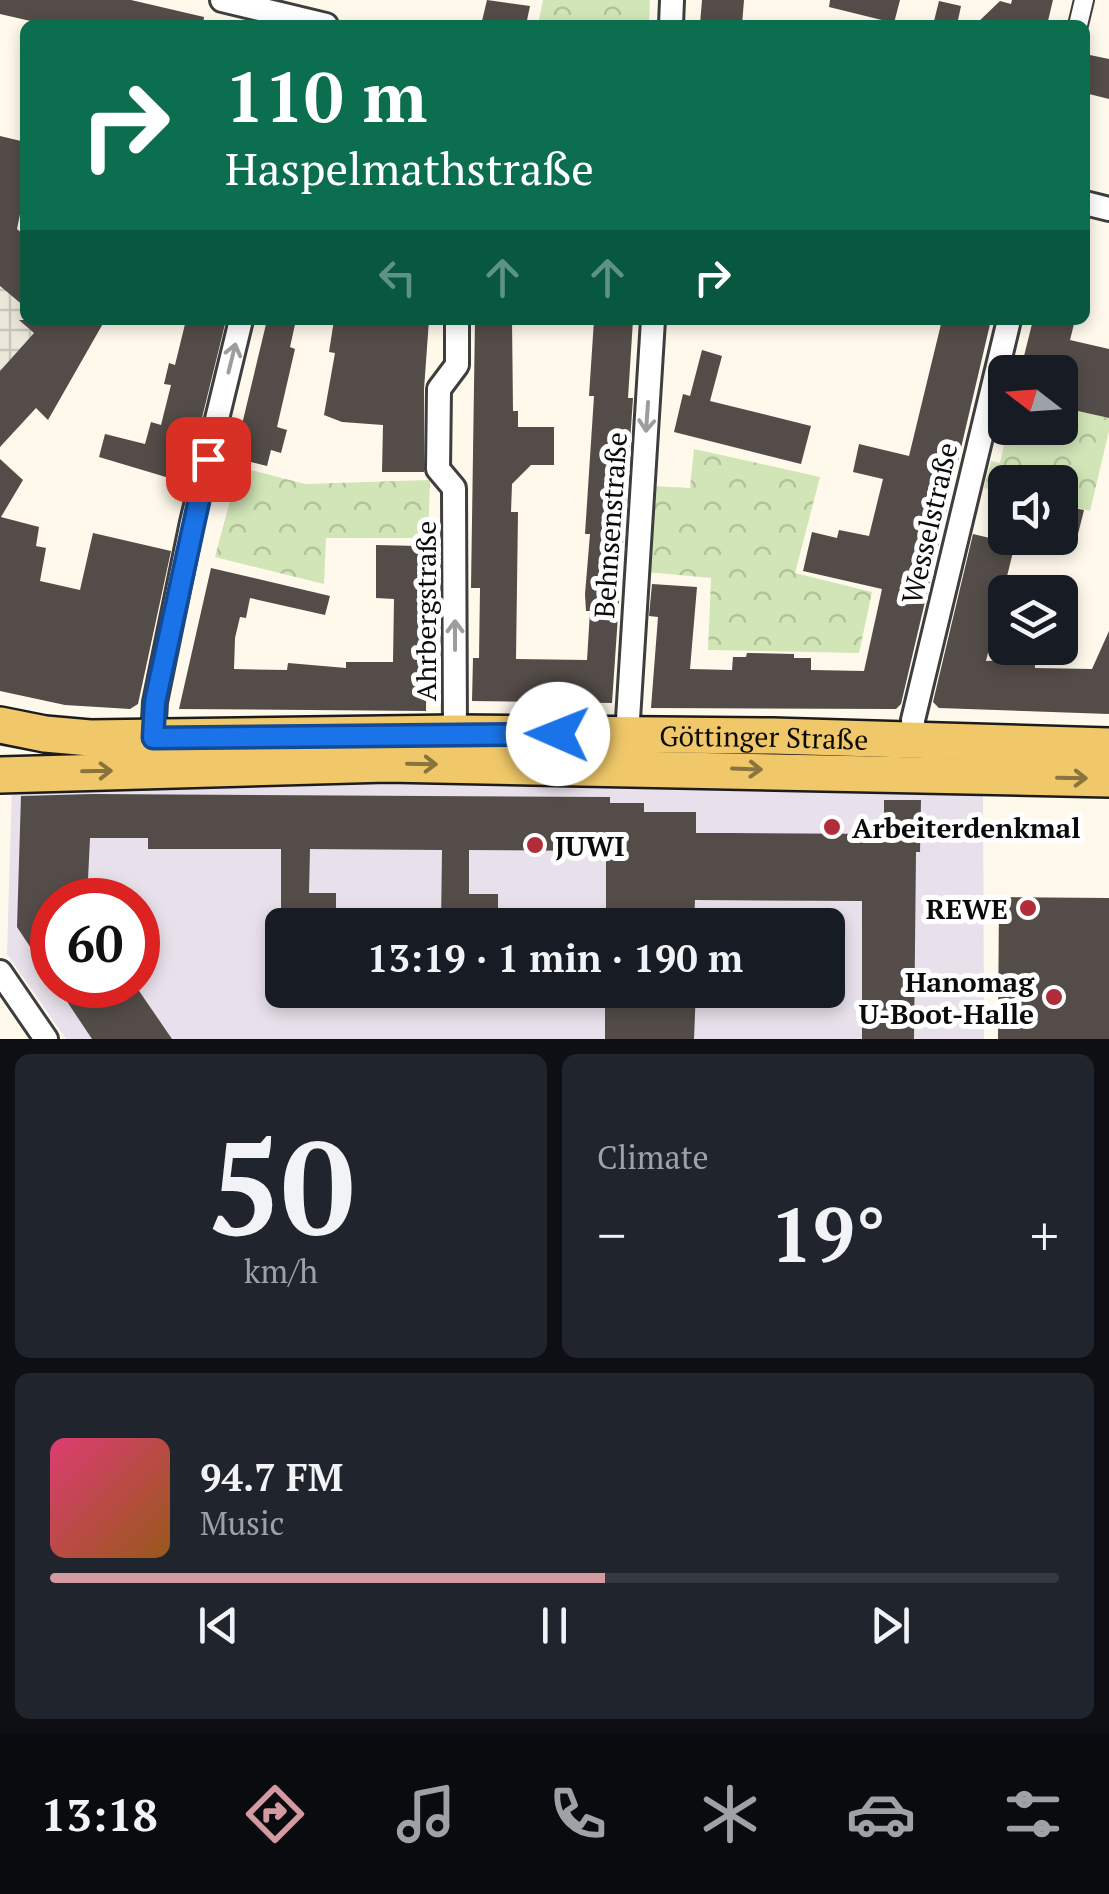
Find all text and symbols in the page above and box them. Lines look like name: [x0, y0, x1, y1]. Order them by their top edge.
text: 110 m: [225, 49, 427, 142]
icon: right: [60, 60, 190, 190]
text: Haspelmathstraße: [225, 138, 594, 198]
icon: left: [370, 250, 425, 305]
icon: ahead: [475, 250, 530, 305]
icon: ahead: [580, 250, 635, 305]
icon: right: [685, 250, 740, 305]
one-way arrow: [224, 343, 242, 375]
north arrow: [988, 355, 1078, 445]
map controls: [988, 355, 1078, 665]
one-way arrow: [637, 401, 656, 433]
pin: [166, 417, 251, 502]
street label: Behnsenstraße: [585, 431, 635, 619]
icon: arrive: [181, 432, 236, 487]
street label: Wesselstraße: [892, 439, 966, 607]
button: sound: [988, 465, 1078, 555]
street label: Ahrbergstraße: [407, 521, 444, 701]
button: layers: [988, 575, 1078, 665]
one-way arrow: [446, 620, 464, 652]
position arrow: [506, 682, 610, 786]
street label: Göttinger Straße: [659, 716, 869, 757]
one-way arrow: [406, 755, 438, 774]
one-way arrow: [731, 760, 763, 779]
one-way arrow: [81, 761, 113, 780]
one-way arrow: [1056, 768, 1088, 787]
place label: Arbeiterdenkmal: [852, 809, 1080, 846]
marker: Arbeiterdenkmal: [821, 816, 843, 838]
place label: JUWI: [555, 827, 625, 864]
marker: JUWI: [524, 834, 546, 856]
speed limit sign: 60: [30, 878, 160, 1008]
place label: REWE: [926, 890, 1008, 927]
marker: REWE: [1017, 897, 1039, 919]
text: 13:19 · 1 min · 190 m: [367, 933, 743, 983]
place label: Hanomag U-Boot-Halle: [859, 963, 1035, 1032]
marker: Hanomag U-Boot-Halle: [1043, 986, 1065, 1008]
text: 50: [208, 1099, 354, 1271]
text: Climate: [597, 1136, 709, 1178]
text: 19°: [770, 1184, 886, 1283]
text: −: [597, 1198, 626, 1271]
text: +: [1030, 1198, 1059, 1271]
text: km/h: [244, 1250, 318, 1292]
text: 94.7 FM: [200, 1452, 343, 1502]
text: Music: [200, 1502, 285, 1544]
icon: previous: [191, 1598, 246, 1653]
icon: pause: [527, 1598, 582, 1653]
icon: next: [863, 1598, 918, 1653]
icon: directions: [240, 1779, 310, 1849]
icon: music: [391, 1779, 461, 1849]
icon: phone: [543, 1779, 613, 1849]
icon: climate: [695, 1779, 765, 1849]
icon: car: [846, 1779, 916, 1849]
icon: filters: [998, 1779, 1068, 1849]
text: 13:18: [41, 1784, 158, 1844]

